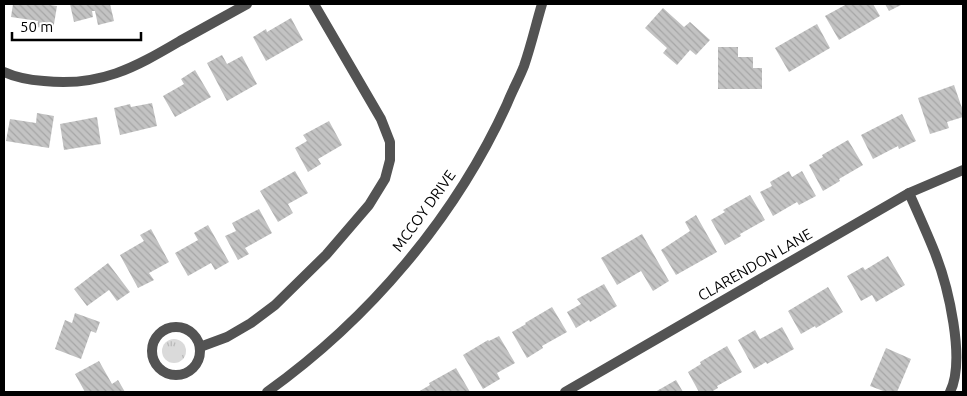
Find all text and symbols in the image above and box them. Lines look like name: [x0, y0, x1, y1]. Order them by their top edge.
scale bar: [12, 10, 141, 42]
text: 50 m: [20, 18, 53, 35]
street label: MCCOY DRIVE: [388, 167, 459, 255]
street label: CLARENDON LANE: [695, 225, 815, 304]

